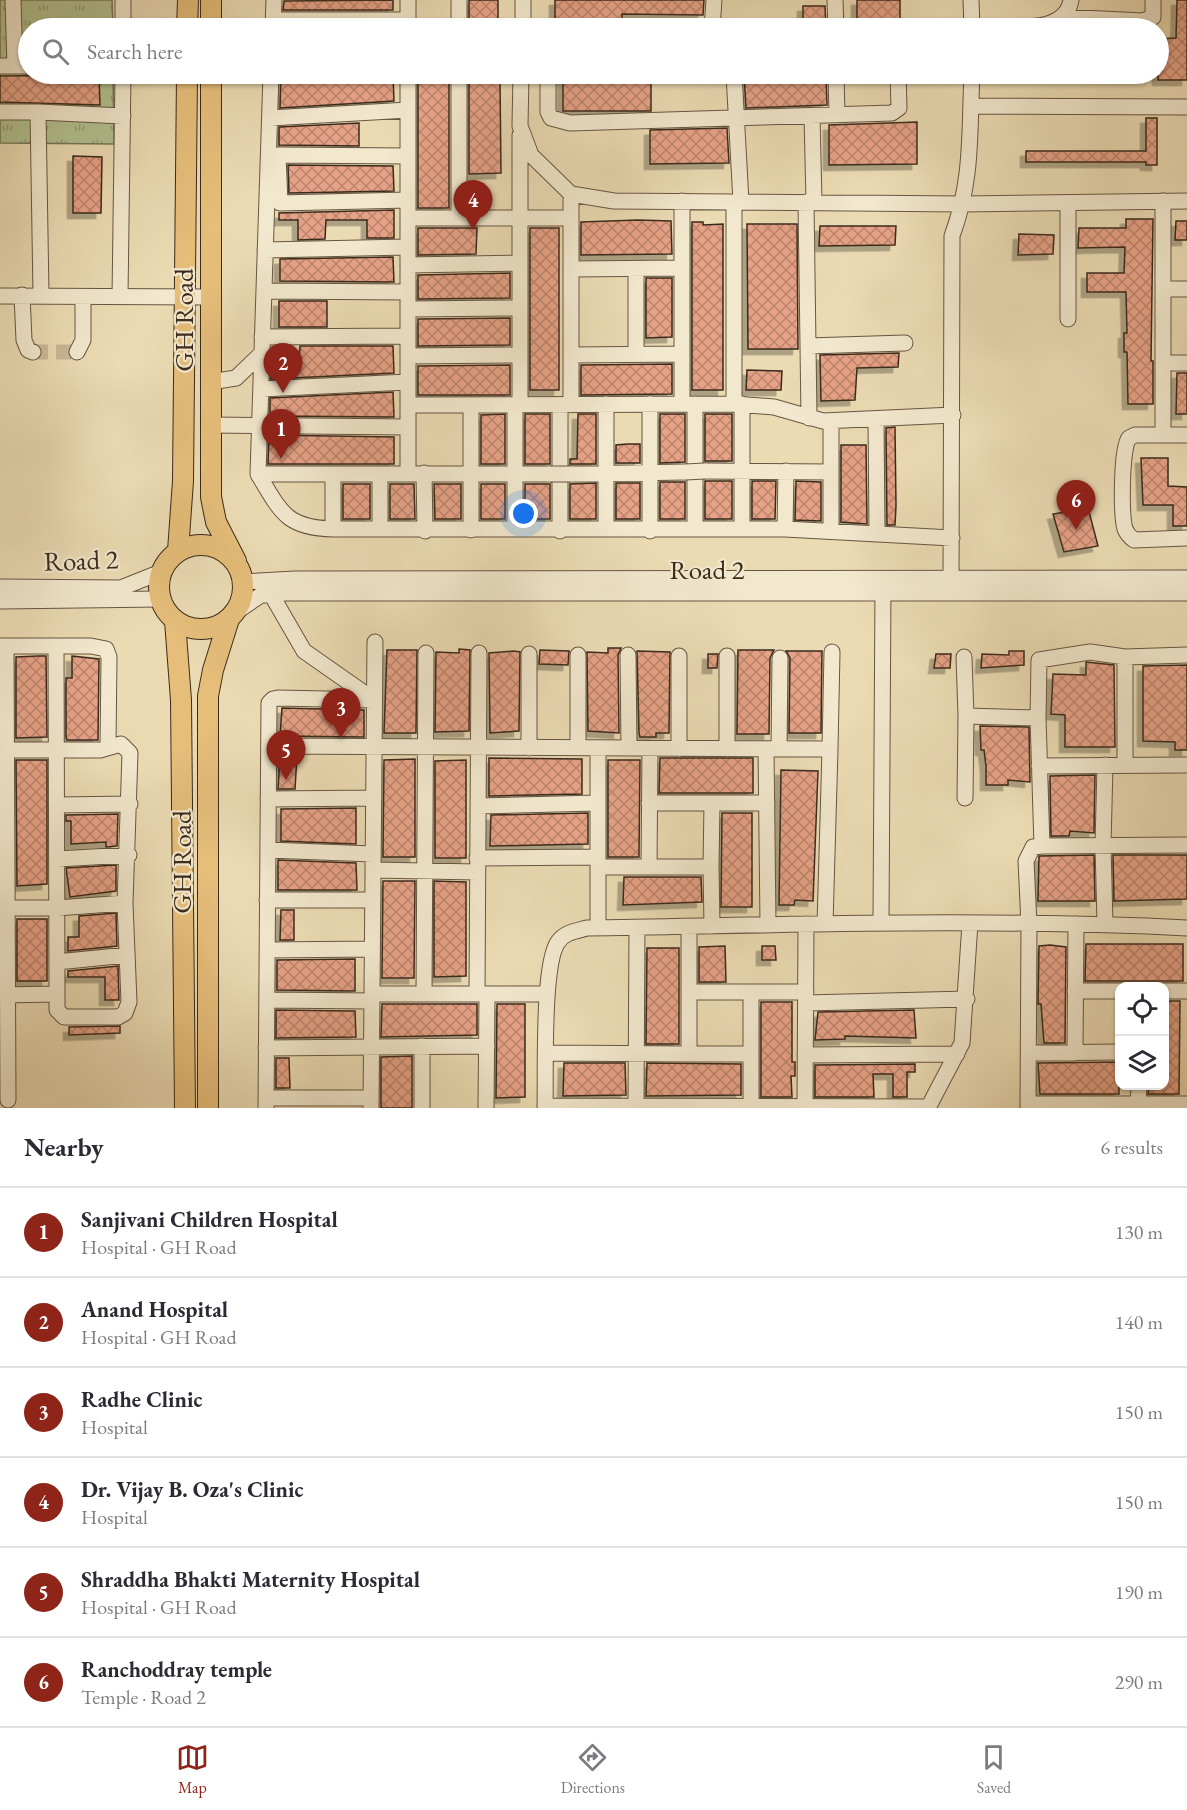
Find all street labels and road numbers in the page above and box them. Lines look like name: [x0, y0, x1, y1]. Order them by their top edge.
street label: GH Road: [166, 268, 201, 372]
street label: Road 2: [43, 541, 119, 579]
street label: Road 2: [670, 552, 744, 587]
street label: GH Road: [164, 810, 199, 914]

